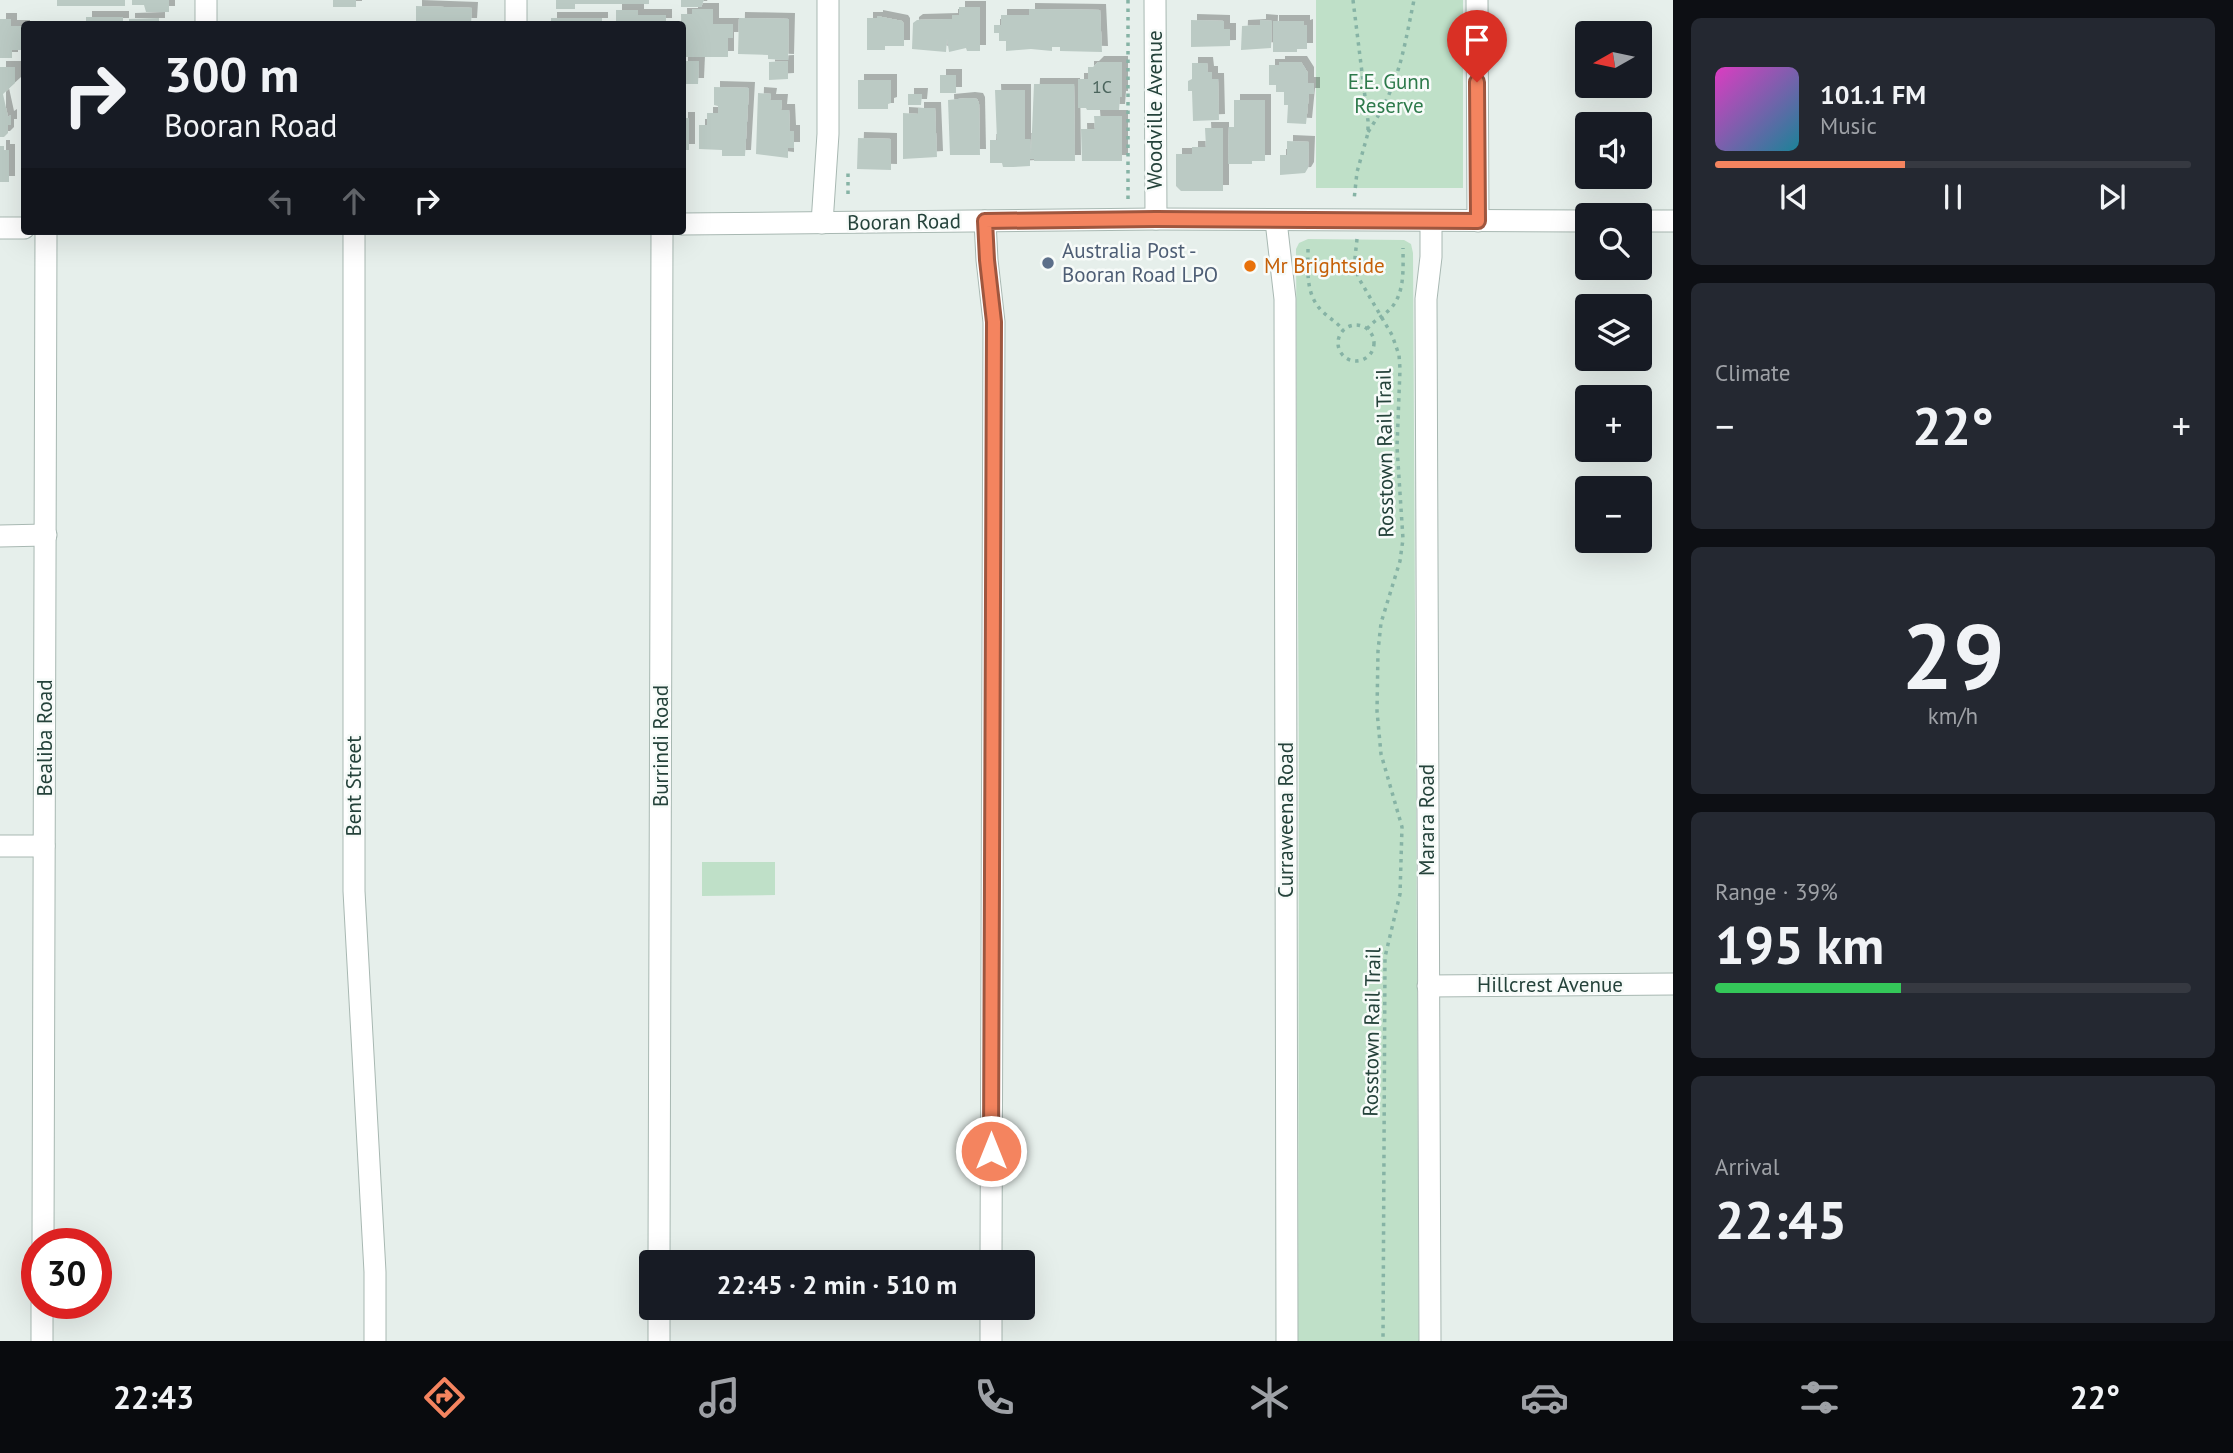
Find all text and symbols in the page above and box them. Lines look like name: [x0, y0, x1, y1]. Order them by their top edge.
pin: [1447, 10, 1507, 82]
icon: arrive: [1458, 21, 1496, 59]
north arrow: [1575, 21, 1652, 98]
map controls: [1575, 21, 1652, 553]
street label: Woodville Avenue: [1141, 30, 1168, 190]
text: 300 m: [164, 42, 299, 106]
icon: right: [49, 49, 140, 140]
park label: E.E. Gunn Reserve: [1348, 68, 1430, 119]
house number: 1C: [1092, 75, 1112, 98]
text: 101.1 FM: [1820, 78, 1926, 111]
text: Booran Road: [164, 104, 338, 146]
text: Music: [1820, 111, 1877, 140]
button: sound: [1575, 112, 1652, 189]
icon: previous: [1775, 178, 1813, 216]
icon: pause: [1934, 178, 1972, 216]
icon: next: [2093, 178, 2131, 216]
icon: left: [262, 182, 300, 220]
icon: ahead: [335, 182, 373, 220]
icon: right: [408, 182, 446, 220]
button: search: [1575, 203, 1652, 280]
street label: Booran Road: [847, 207, 961, 236]
place label: Australia Post - Booran Road LPO: [1062, 237, 1218, 288]
place label: Mr Brightside: [1264, 252, 1385, 279]
marker: Australia Post - Booran Road LPO: [1040, 255, 1056, 271]
marker: Mr Brightside: [1242, 258, 1258, 274]
button: layers: [1575, 294, 1652, 371]
text: Climate: [1715, 358, 1790, 387]
street label: Rosstown Rail Trail: [1370, 368, 1399, 538]
button: +: [1575, 385, 1652, 462]
text: 22°: [1912, 392, 1994, 459]
text: −: [1715, 401, 1734, 450]
text: +: [2172, 401, 2191, 450]
button: −: [1575, 476, 1652, 553]
text: 29: [1901, 596, 2005, 714]
street label: Bealiba Road: [31, 680, 58, 796]
street label: Burrindi Road: [647, 685, 674, 807]
text: km/h: [1928, 701, 1978, 730]
street label: Bent Street: [340, 736, 367, 836]
street label: Curraweena Road: [1272, 742, 1299, 898]
street label: Marara Road: [1413, 764, 1440, 876]
text: Range · 39%: [1715, 877, 1838, 906]
text: 195 km: [1715, 911, 1884, 978]
street label: Rosstown Rail Trail: [1357, 947, 1386, 1117]
street label: Hillcrest Avenue: [1477, 971, 1623, 998]
position arrow: [954, 1114, 1028, 1188]
text: Arrival: [1715, 1152, 1779, 1181]
text: 22:45: [1715, 1186, 1847, 1253]
speed limit sign: 30: [21, 1228, 112, 1319]
text: 22:45 · 2 min · 510 m: [717, 1268, 957, 1301]
icon: directions: [420, 1373, 469, 1422]
icon: music: [695, 1373, 744, 1422]
icon: phone: [970, 1373, 1019, 1422]
icon: climate: [1245, 1373, 1294, 1422]
icon: car: [1520, 1373, 1569, 1422]
icon: filters: [1795, 1373, 1844, 1422]
text: 22:43: [113, 1376, 194, 1418]
text: 22°: [2070, 1376, 2120, 1418]

